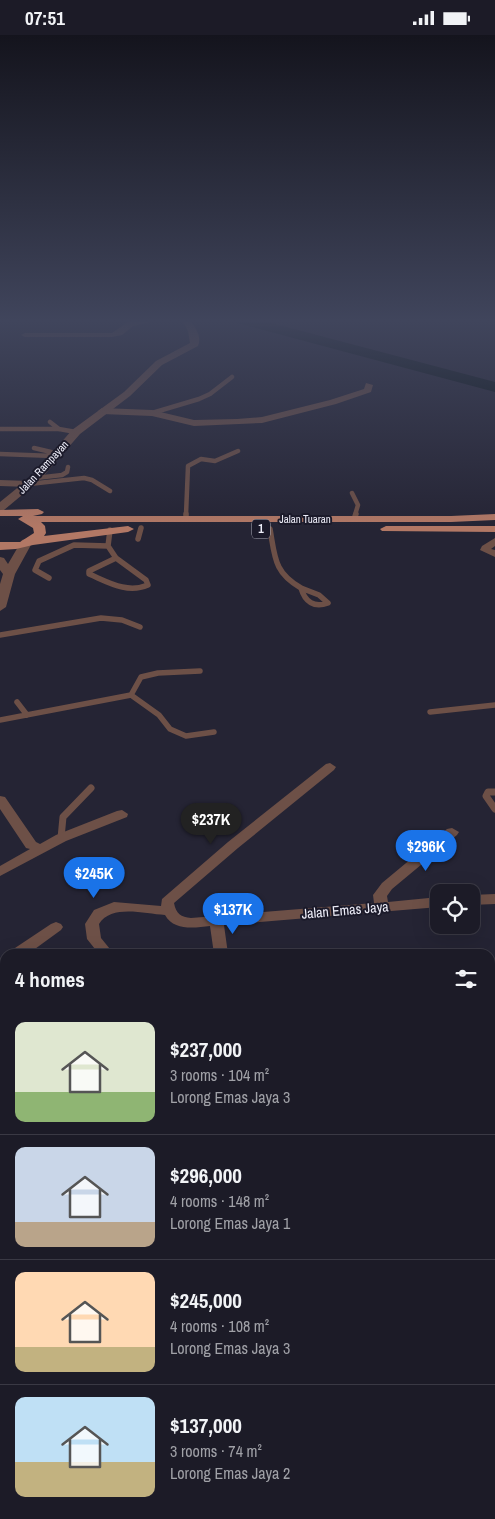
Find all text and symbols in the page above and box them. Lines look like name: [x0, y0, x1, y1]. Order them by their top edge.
text: 07:51: [25, 5, 65, 31]
street label: Jalan Rampayan: [15, 437, 71, 497]
street label: Jalan Tuaran: [279, 512, 331, 526]
road number: 1: [252, 519, 270, 539]
pin: $237K: [176, 803, 246, 845]
text: $237K: [192, 808, 230, 830]
pin: $296K: [391, 829, 461, 872]
text: $296K: [407, 835, 445, 857]
pin: $245K: [59, 857, 129, 899]
text: $245K: [75, 862, 113, 884]
map controls: [430, 884, 480, 934]
button: locate: [430, 884, 480, 934]
pin: $137K: [198, 893, 268, 935]
street label: Jalan Emas Jaya: [301, 897, 390, 923]
text: $137K: [214, 898, 252, 920]
text: 4 homes: [15, 965, 85, 994]
icon: filters: [452, 965, 480, 993]
text: $237,000: [170, 1035, 242, 1064]
icon: home: [55, 1042, 115, 1102]
text: 3 rooms · 104 m²: [170, 1064, 269, 1086]
text: Lorong Emas Jaya 3: [170, 1086, 290, 1108]
text: $296,000: [170, 1161, 242, 1190]
icon: home: [55, 1167, 115, 1227]
text: 4 rooms · 148 m²: [170, 1190, 269, 1212]
text: Lorong Emas Jaya 1: [170, 1212, 290, 1234]
text: $245,000: [170, 1286, 242, 1315]
icon: home: [55, 1292, 115, 1352]
text: 4 rooms · 108 m²: [170, 1315, 269, 1337]
text: Lorong Emas Jaya 3: [170, 1337, 290, 1359]
text: $137,000: [170, 1411, 242, 1440]
icon: home: [55, 1417, 115, 1477]
text: 3 rooms · 74 m²: [170, 1440, 262, 1462]
text: Lorong Emas Jaya 2: [170, 1462, 290, 1484]

